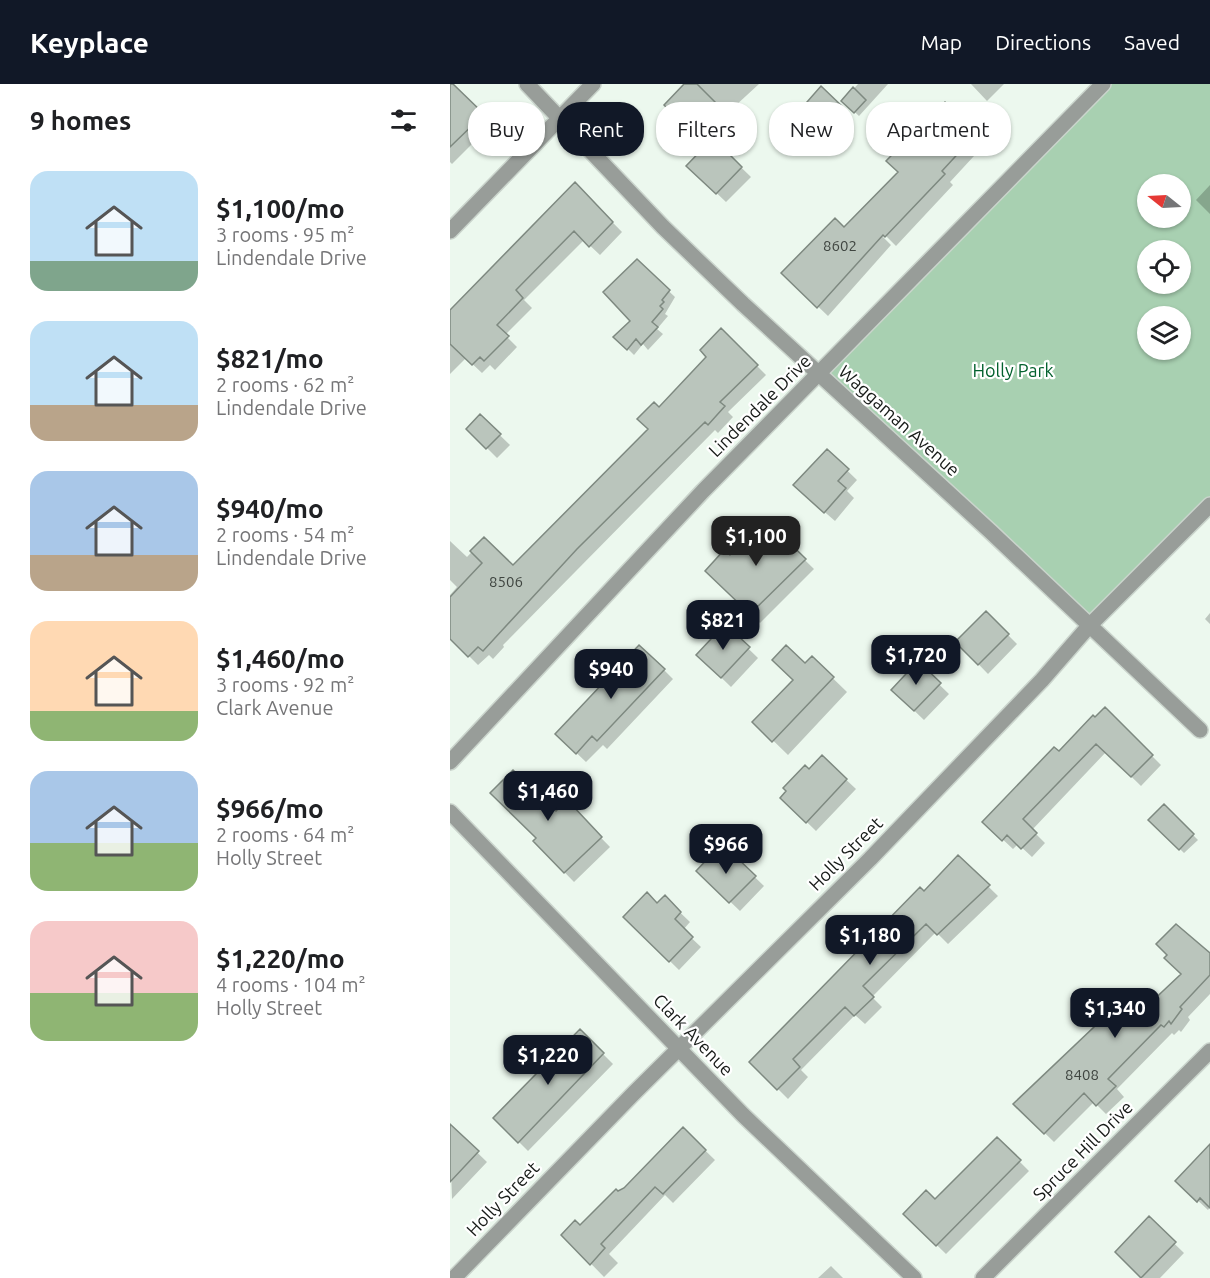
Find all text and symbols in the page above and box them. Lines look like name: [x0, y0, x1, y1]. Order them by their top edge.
text: Keyplace: [30, 27, 149, 58]
text: Map: [921, 30, 962, 54]
text: Directions: [995, 30, 1091, 54]
text: Saved: [1124, 30, 1180, 54]
chip: Buy: [468, 102, 545, 156]
chip: Rent: [557, 102, 644, 156]
chip: Filters: [656, 102, 757, 156]
chip: New: [769, 102, 854, 156]
chip: Apartment: [866, 102, 1011, 156]
icon: filters: [387, 104, 420, 137]
text: 9 homes: [30, 106, 131, 135]
north arrow: [1137, 174, 1191, 228]
map controls: [1137, 174, 1191, 360]
text: $1,100/mo: [216, 194, 345, 223]
icon: home: [78, 195, 150, 267]
text: 3 rooms · 95 m²: [216, 223, 354, 246]
house number: 8602: [823, 237, 857, 254]
button: locate: [1137, 240, 1191, 294]
text: Lindendale Drive: [216, 246, 367, 269]
button: layers: [1137, 306, 1191, 360]
text: $821/mo: [216, 344, 324, 373]
icon: home: [78, 345, 150, 417]
street label: Lindendale Drive: [704, 350, 814, 460]
park label: Holly Park: [972, 360, 1054, 380]
street label: Waggaman Avenue: [835, 361, 964, 480]
text: 2 rooms · 62 m²: [216, 373, 354, 396]
text: Lindendale Drive: [216, 396, 367, 419]
text: $940/mo: [216, 494, 324, 523]
icon: home: [78, 495, 150, 567]
pin: $1,100: [707, 516, 805, 567]
text: 2 rooms · 54 m²: [216, 523, 354, 546]
text: $1,100: [725, 524, 787, 547]
text: Lindendale Drive: [216, 546, 367, 569]
house number: 8506: [489, 573, 523, 590]
pin: $821: [687, 600, 759, 651]
text: $821: [700, 608, 746, 631]
pin: $1,720: [867, 635, 965, 686]
text: $1,720: [885, 643, 947, 666]
text: $1,460/mo: [216, 644, 345, 673]
icon: home: [78, 645, 150, 717]
pin: $940: [575, 649, 647, 700]
text: $940: [588, 657, 634, 680]
text: 3 rooms · 92 m²: [216, 673, 354, 696]
text: Clark Avenue: [216, 696, 333, 719]
pin: $1,460: [499, 771, 597, 822]
text: $1,460: [517, 779, 579, 802]
text: $966/mo: [216, 794, 324, 823]
icon: home: [78, 795, 150, 867]
street label: Holly Street: [804, 812, 886, 894]
text: 2 rooms · 64 m²: [216, 823, 354, 846]
pin: $966: [690, 824, 762, 875]
text: $966: [703, 832, 749, 855]
text: Holly Street: [216, 846, 322, 869]
pin: $1,180: [821, 915, 919, 966]
text: $1,180: [839, 923, 901, 946]
text: $1,220/mo: [216, 944, 345, 973]
icon: home: [78, 945, 150, 1017]
text: 4 rooms · 104 m²: [216, 973, 366, 996]
pin: $1,340: [1066, 988, 1164, 1039]
street label: Clark Avenue: [650, 989, 738, 1079]
text: Holly Street: [216, 996, 322, 1019]
text: $1,340: [1084, 996, 1146, 1019]
pin: $1,220: [499, 1035, 597, 1086]
text: $1,220: [517, 1043, 579, 1066]
house number: 8408: [1065, 1066, 1099, 1083]
street label: Spruce Hill Drive: [1028, 1096, 1136, 1204]
street label: Holly Street: [462, 1157, 543, 1240]

